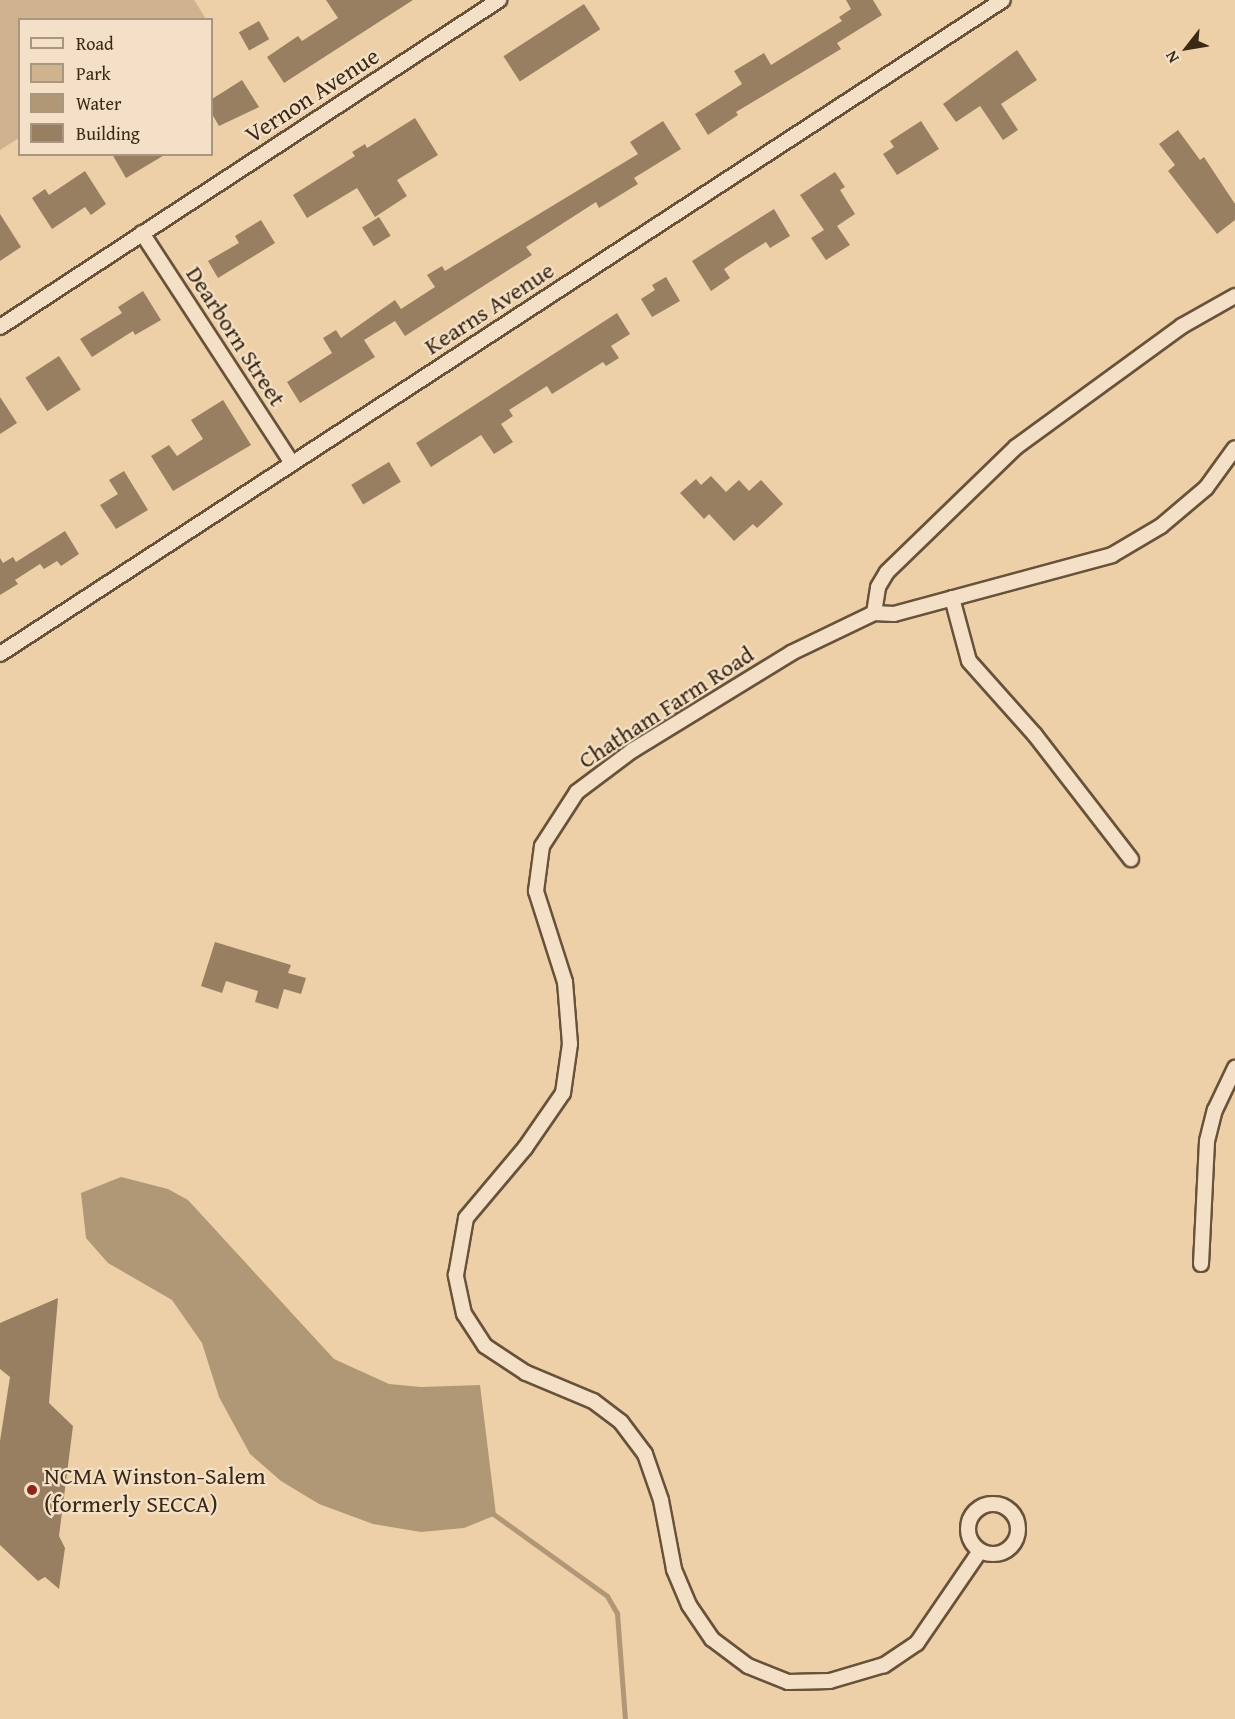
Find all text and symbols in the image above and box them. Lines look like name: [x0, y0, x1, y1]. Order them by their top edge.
legend: [18, 18, 213, 156]
north arrow: [1157, 18, 1217, 78]
text: Road: [76, 30, 114, 57]
street label: Vernon Avenue: [240, 41, 384, 149]
text: N: [1159, 47, 1185, 68]
text: Park: [76, 60, 111, 87]
text: Water: [76, 90, 121, 117]
text: Building: [76, 120, 140, 147]
street label: Kearns Avenue: [419, 255, 559, 361]
street label: Dearborn Street: [180, 261, 292, 411]
street label: Chatham Farm Road: [573, 640, 759, 774]
place label: NCMA Winston-Salem (formerly SECCA): [44, 1462, 265, 1518]
marker: NCMA Winston-Salem (formerly SECCA): [25, 1483, 39, 1497]

